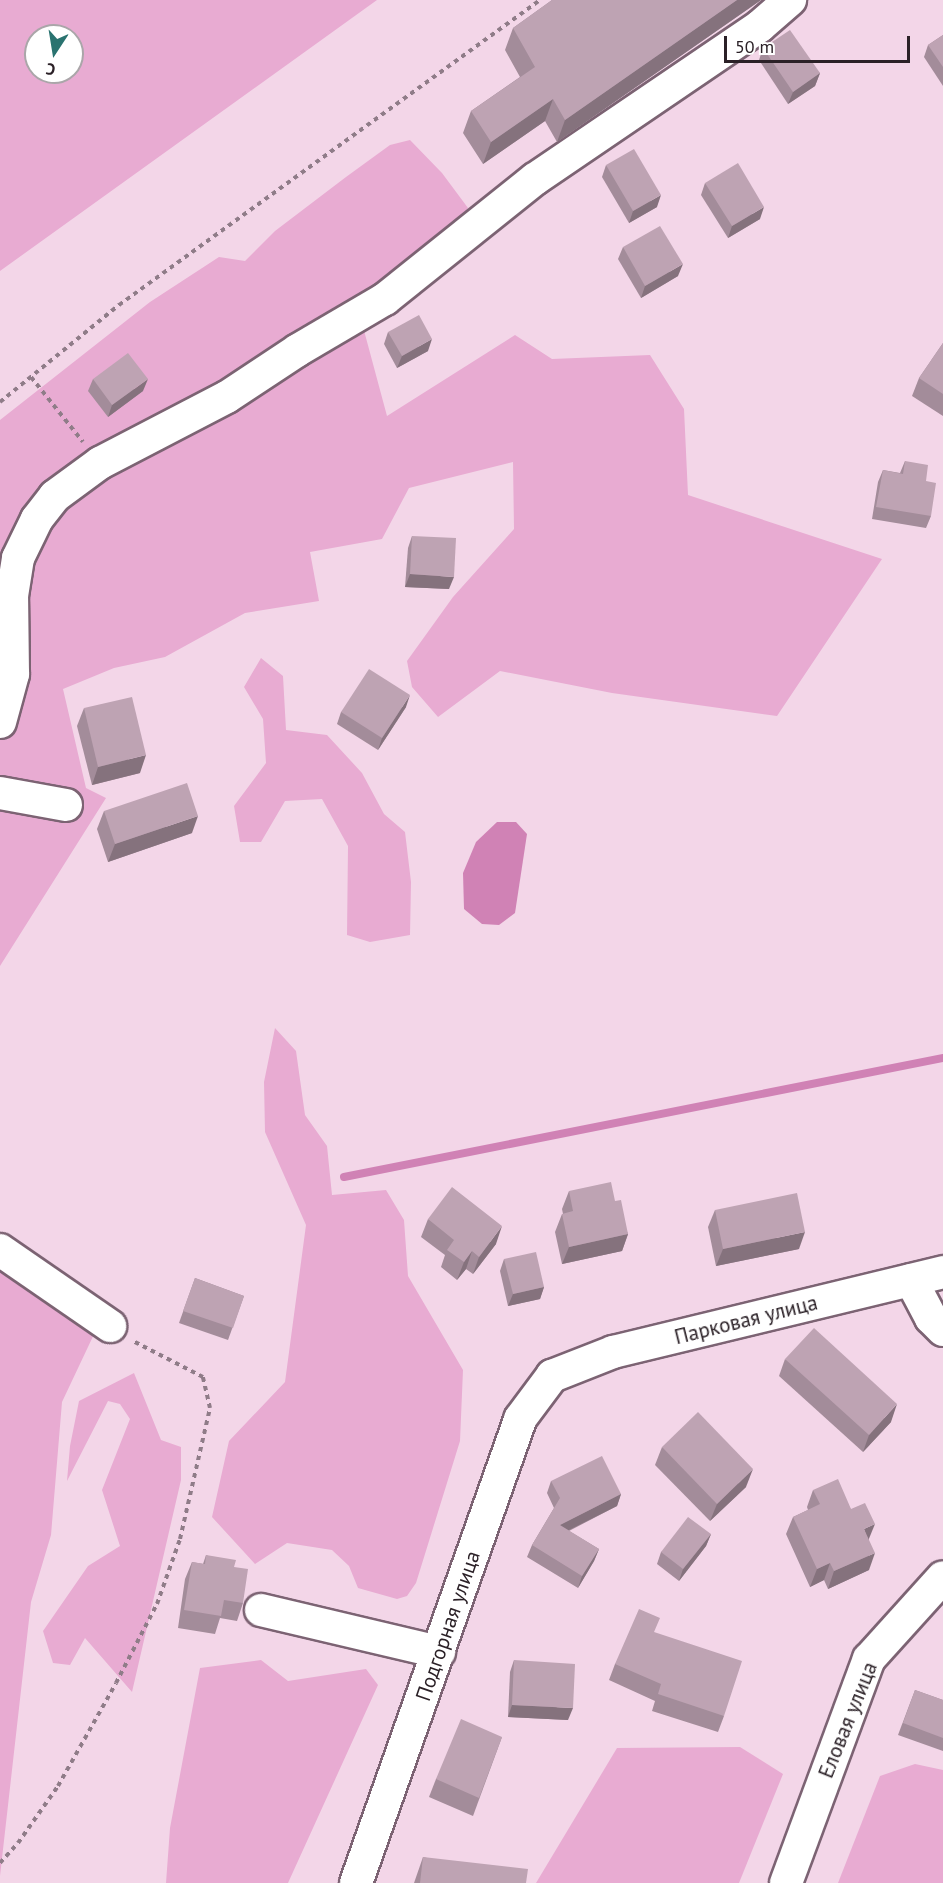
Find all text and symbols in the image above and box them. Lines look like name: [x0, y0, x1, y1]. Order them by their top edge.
north arrow: [24, 24, 84, 84]
scale bar: [727, 24, 913, 62]
text: 50 m: [735, 35, 774, 58]
text: С: [44, 59, 57, 80]
street label: Парковая улица: [672, 1290, 820, 1350]
street label: Подгорная улица: [411, 1548, 485, 1704]
street label: Еловая улица: [813, 1658, 883, 1782]

